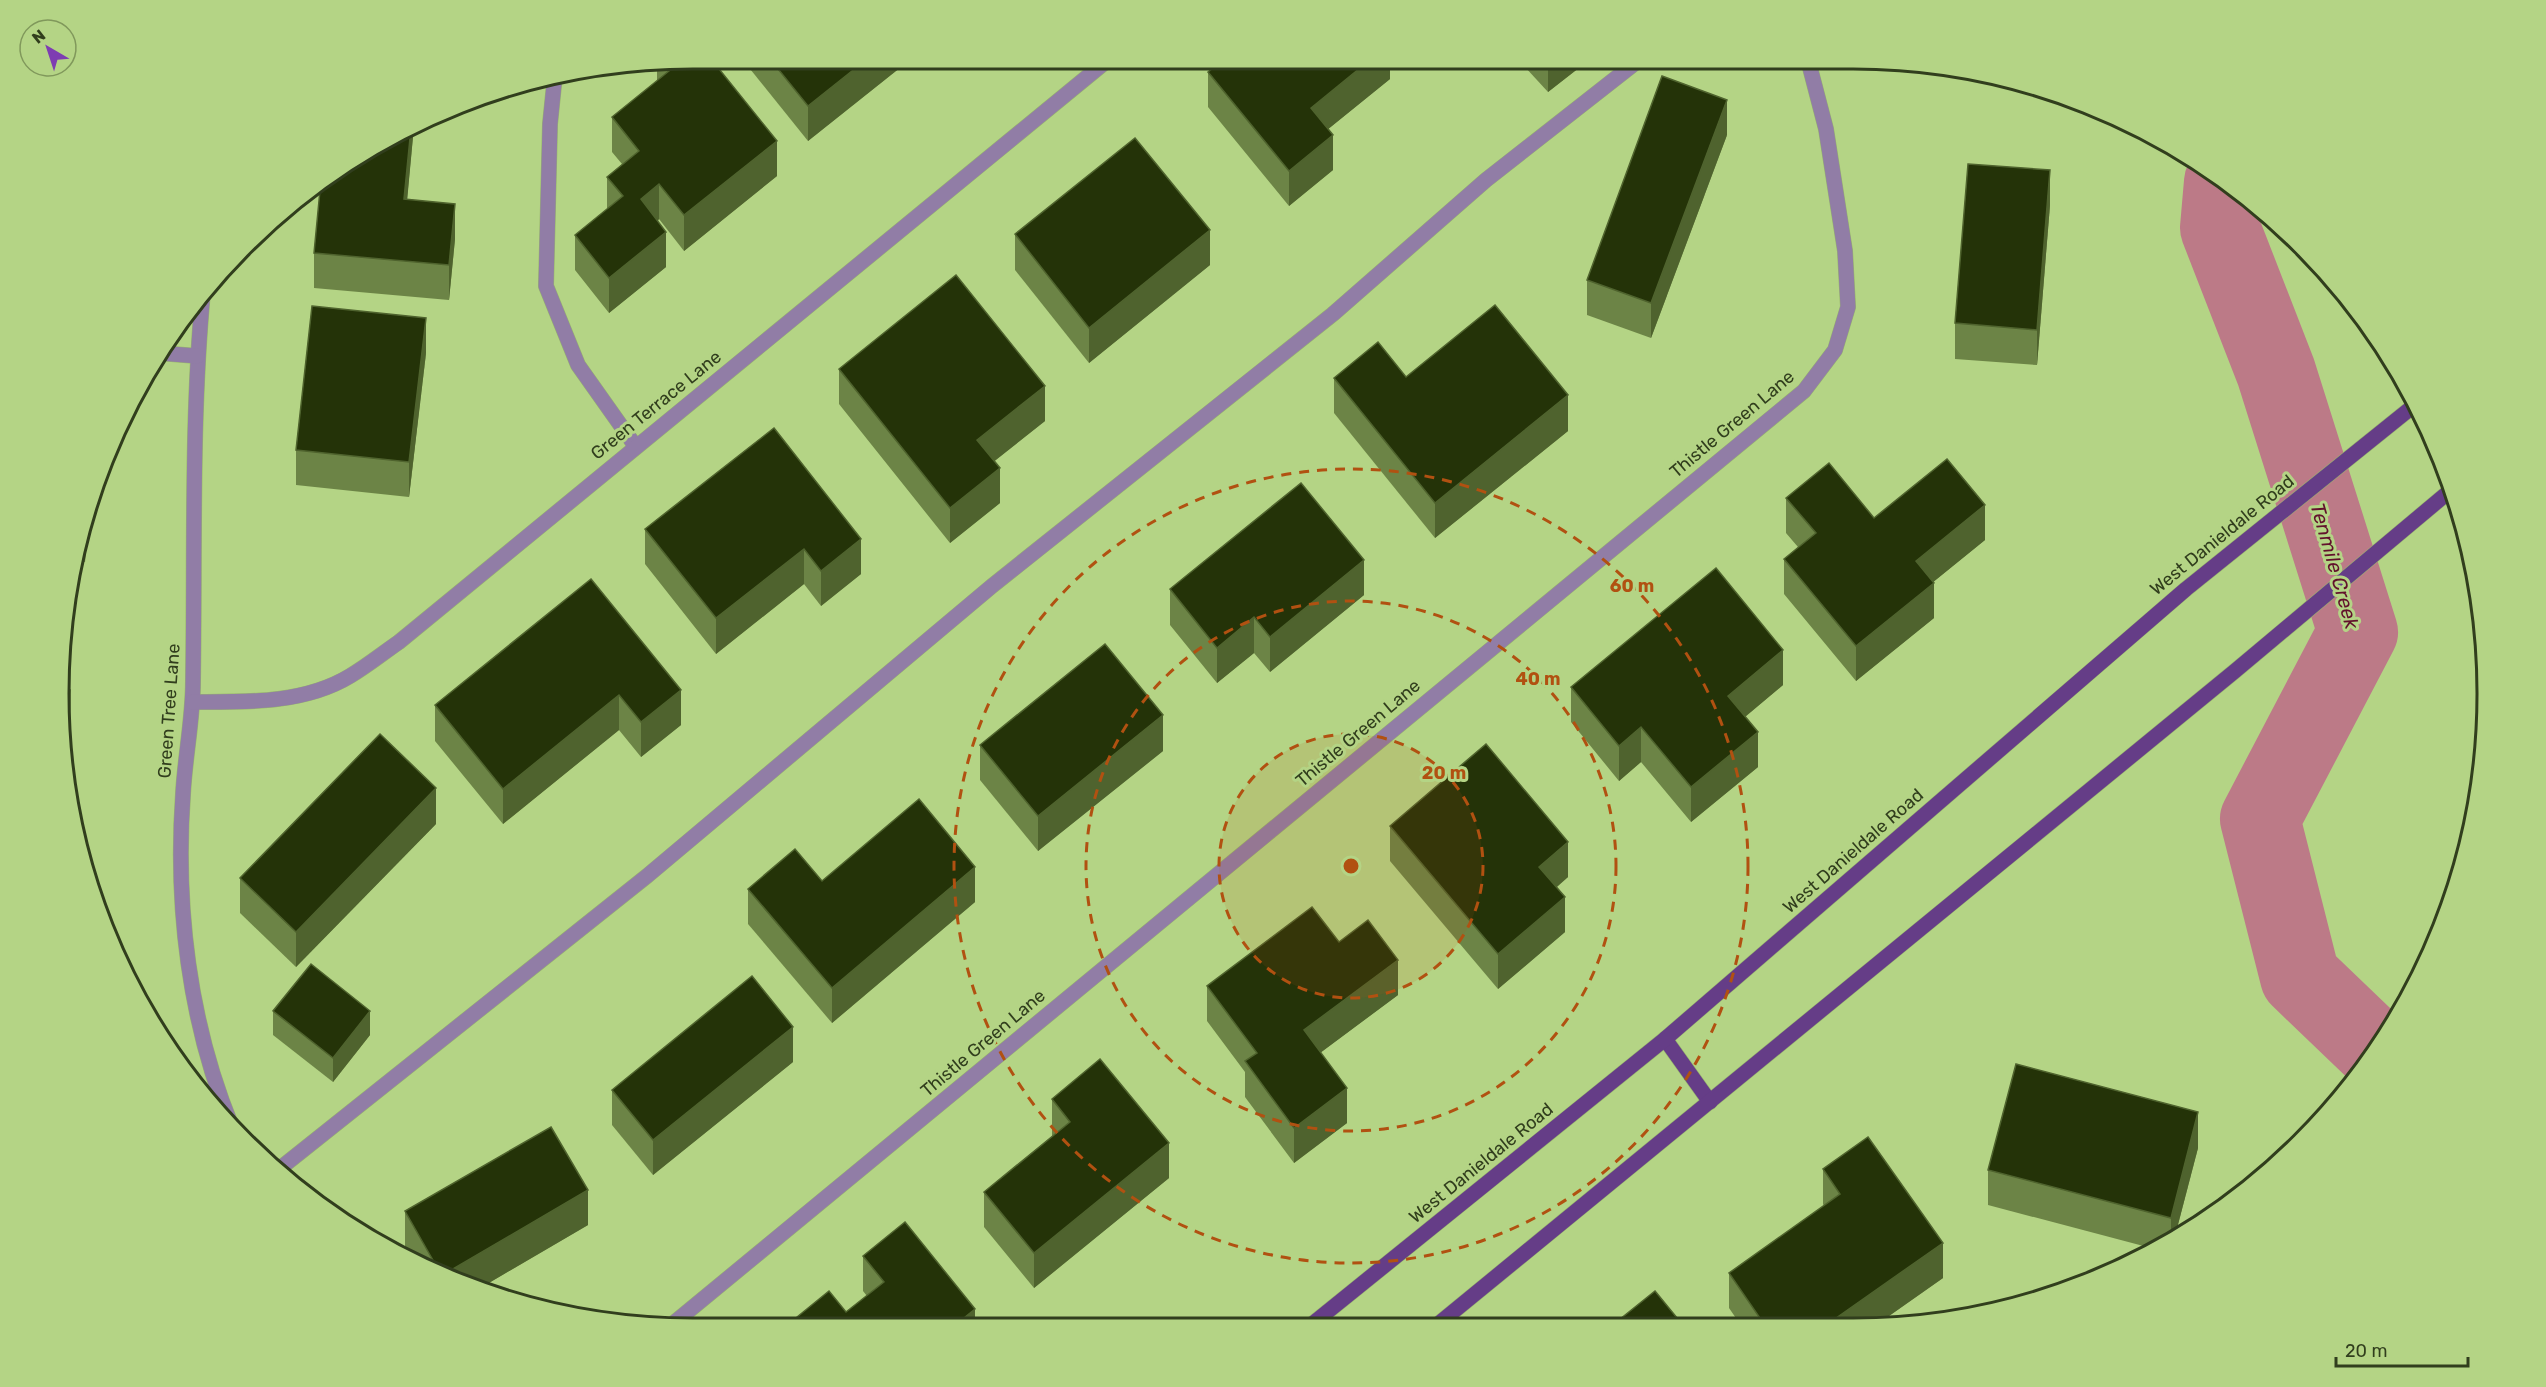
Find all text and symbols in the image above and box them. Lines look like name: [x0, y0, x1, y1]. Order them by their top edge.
north arrow: [18, 18, 78, 78]
text: N: [28, 26, 49, 48]
street label: Green Terrace Lane: [586, 346, 726, 464]
street label: Thistle Green Lane: [1665, 365, 1799, 483]
street label: West Danieldale Road: [2146, 470, 2298, 600]
water label: Tenmile Creek: [2306, 500, 2365, 633]
text: 60 m: [1610, 575, 1654, 597]
street label: Green Tree Lane: [153, 643, 185, 779]
text: 40 m: [1516, 668, 1560, 690]
street label: Thistle Green Lane: [1291, 674, 1425, 792]
text: 20 m: [1422, 762, 1466, 784]
street label: West Danieldale Road: [1778, 784, 1928, 918]
centre of rings: [1341, 856, 1361, 876]
street label: Thistle Green Lane: [916, 984, 1050, 1102]
street label: West Danieldale Road: [1405, 1098, 1557, 1228]
scale bar: [2336, 1330, 2468, 1368]
text: 20 m: [2345, 1340, 2387, 1362]

